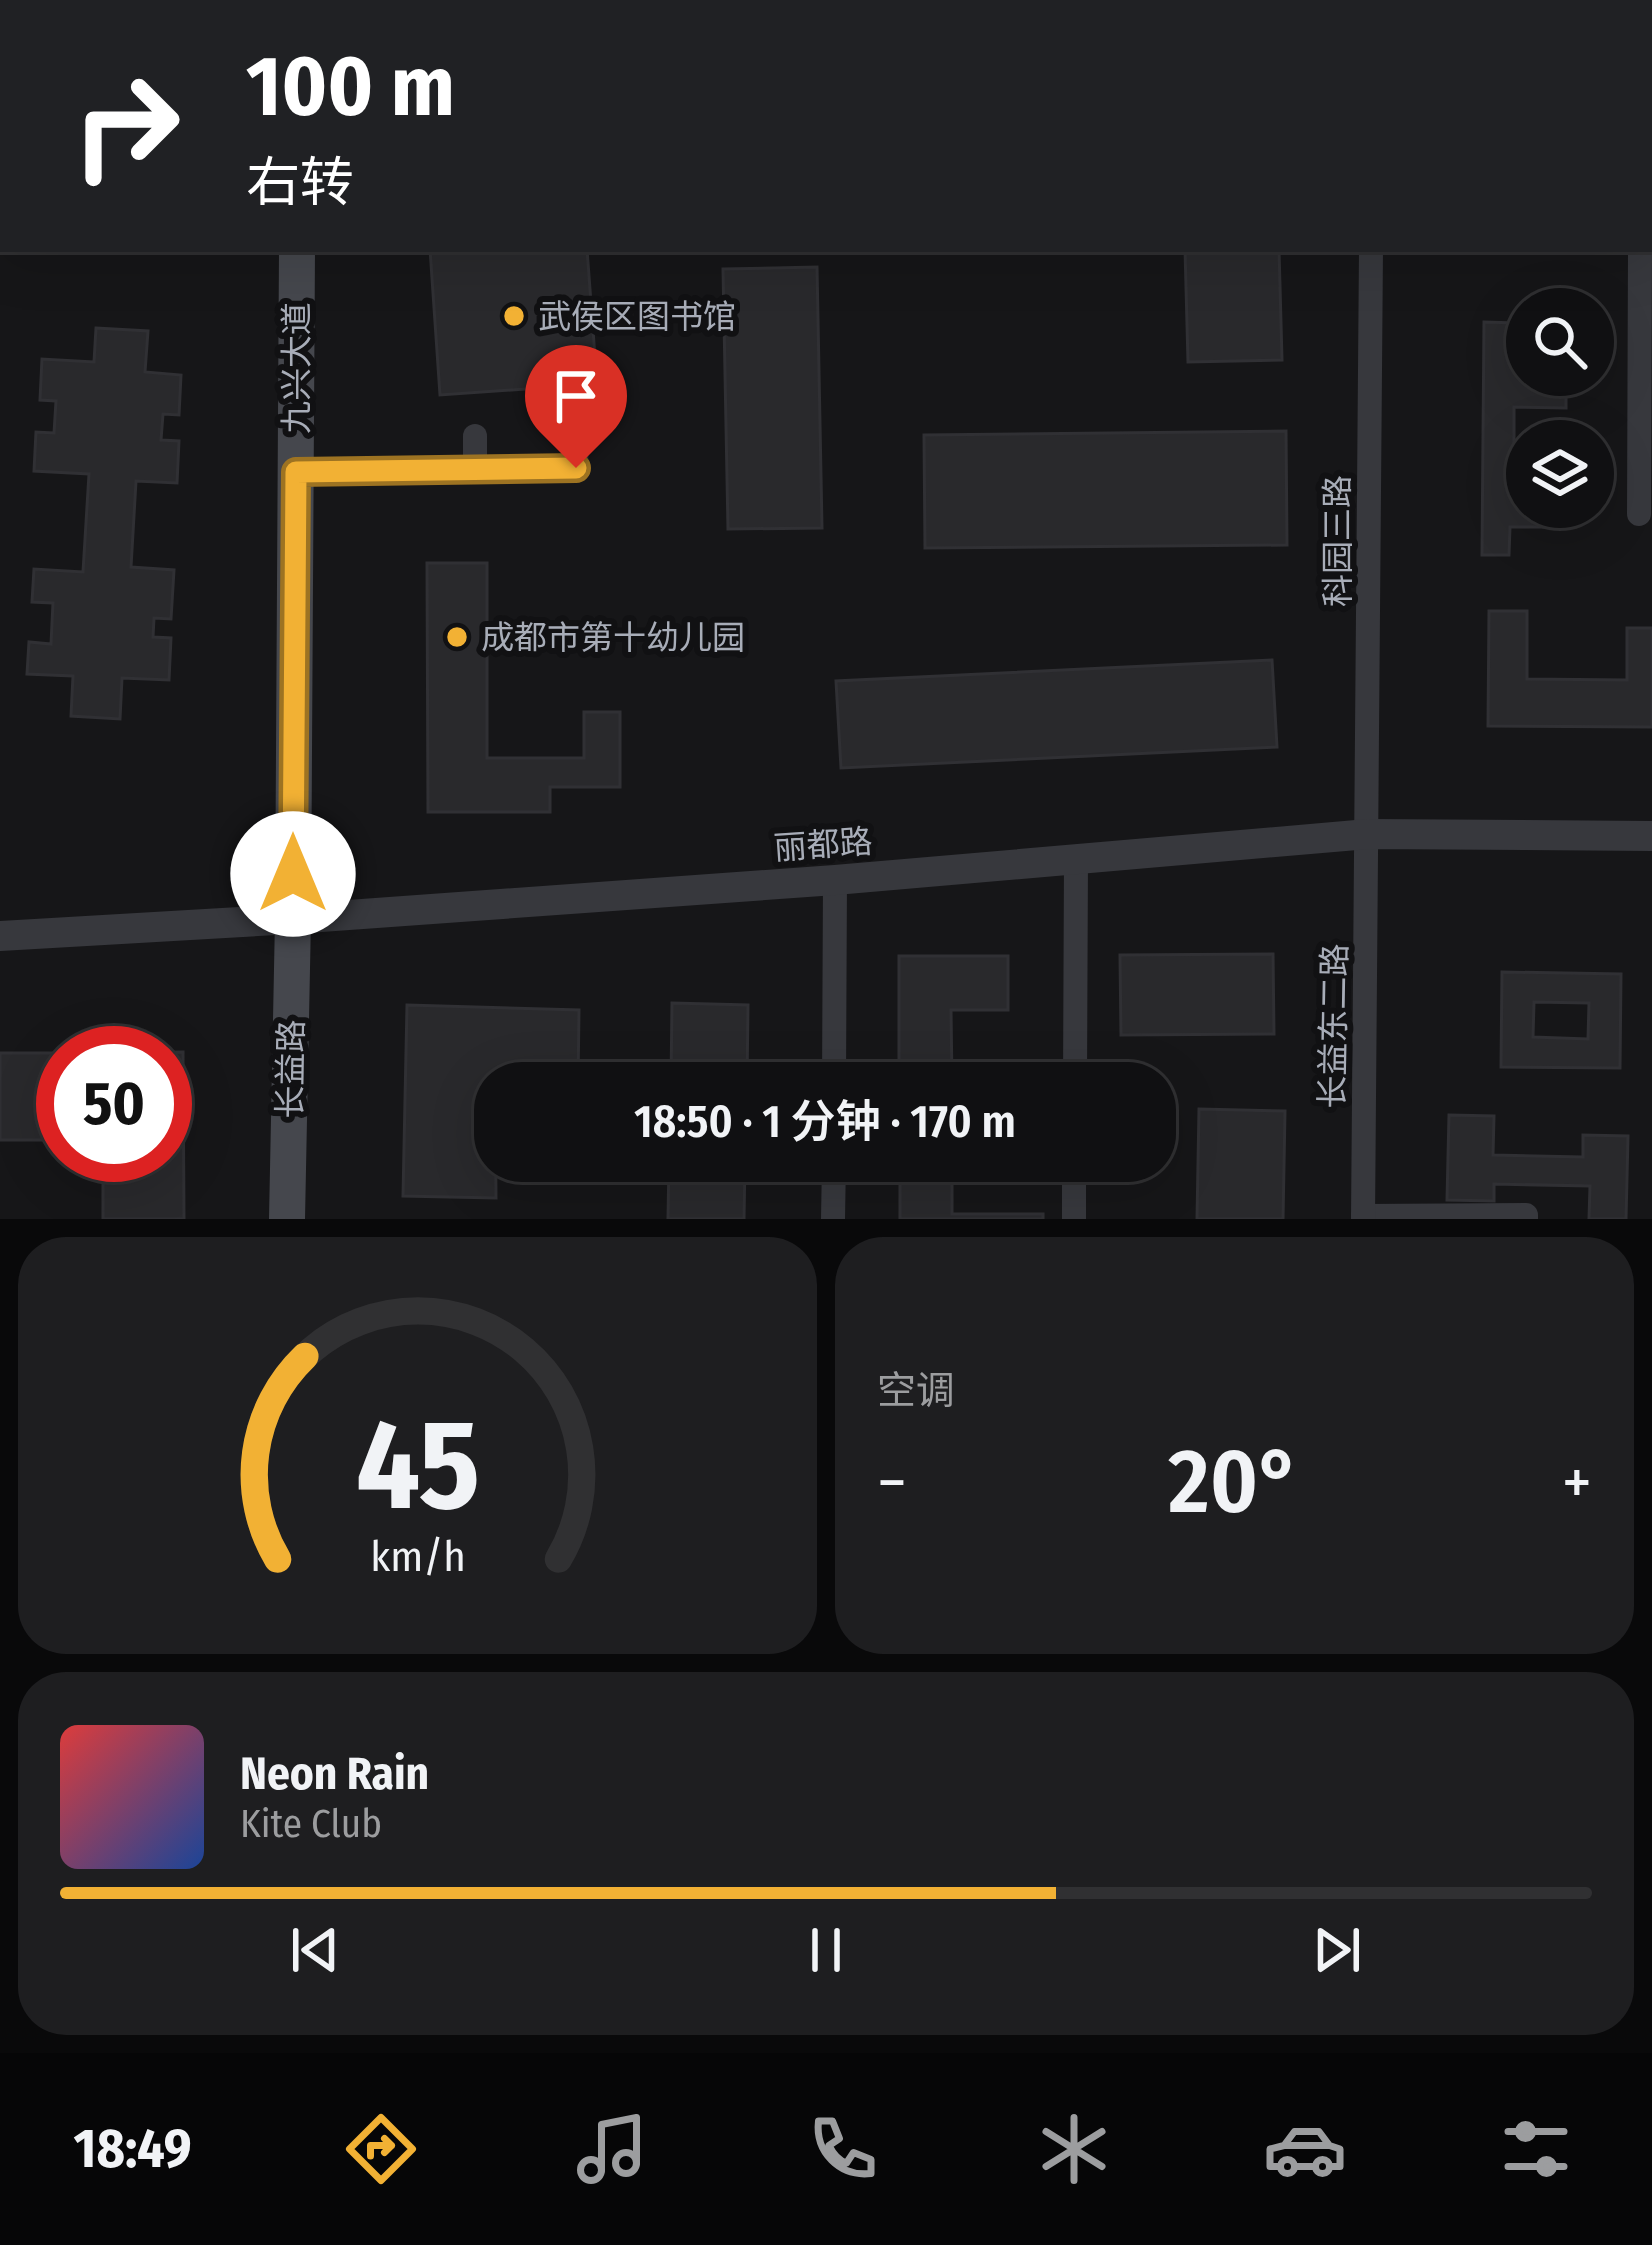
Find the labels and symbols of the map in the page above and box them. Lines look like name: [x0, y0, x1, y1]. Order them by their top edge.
place label: 武侯区图书馆: [538, 297, 736, 337]
street label: 九兴大道: [277, 302, 317, 434]
marker: 武侯区图书馆: [501, 303, 527, 329]
pin: [525, 345, 627, 468]
street label: 科园三路: [1318, 475, 1358, 607]
place label: 成都市第十幼儿园: [481, 618, 745, 658]
marker: 成都市第十幼儿园: [444, 624, 470, 650]
position arrow: [230, 811, 356, 937]
street label: 丽都路: [772, 822, 874, 868]
street label: 长益东二路: [1313, 943, 1355, 1109]
street label: 长益路: [270, 1019, 312, 1119]
speed limit sign: 50: [36, 1026, 192, 1182]

